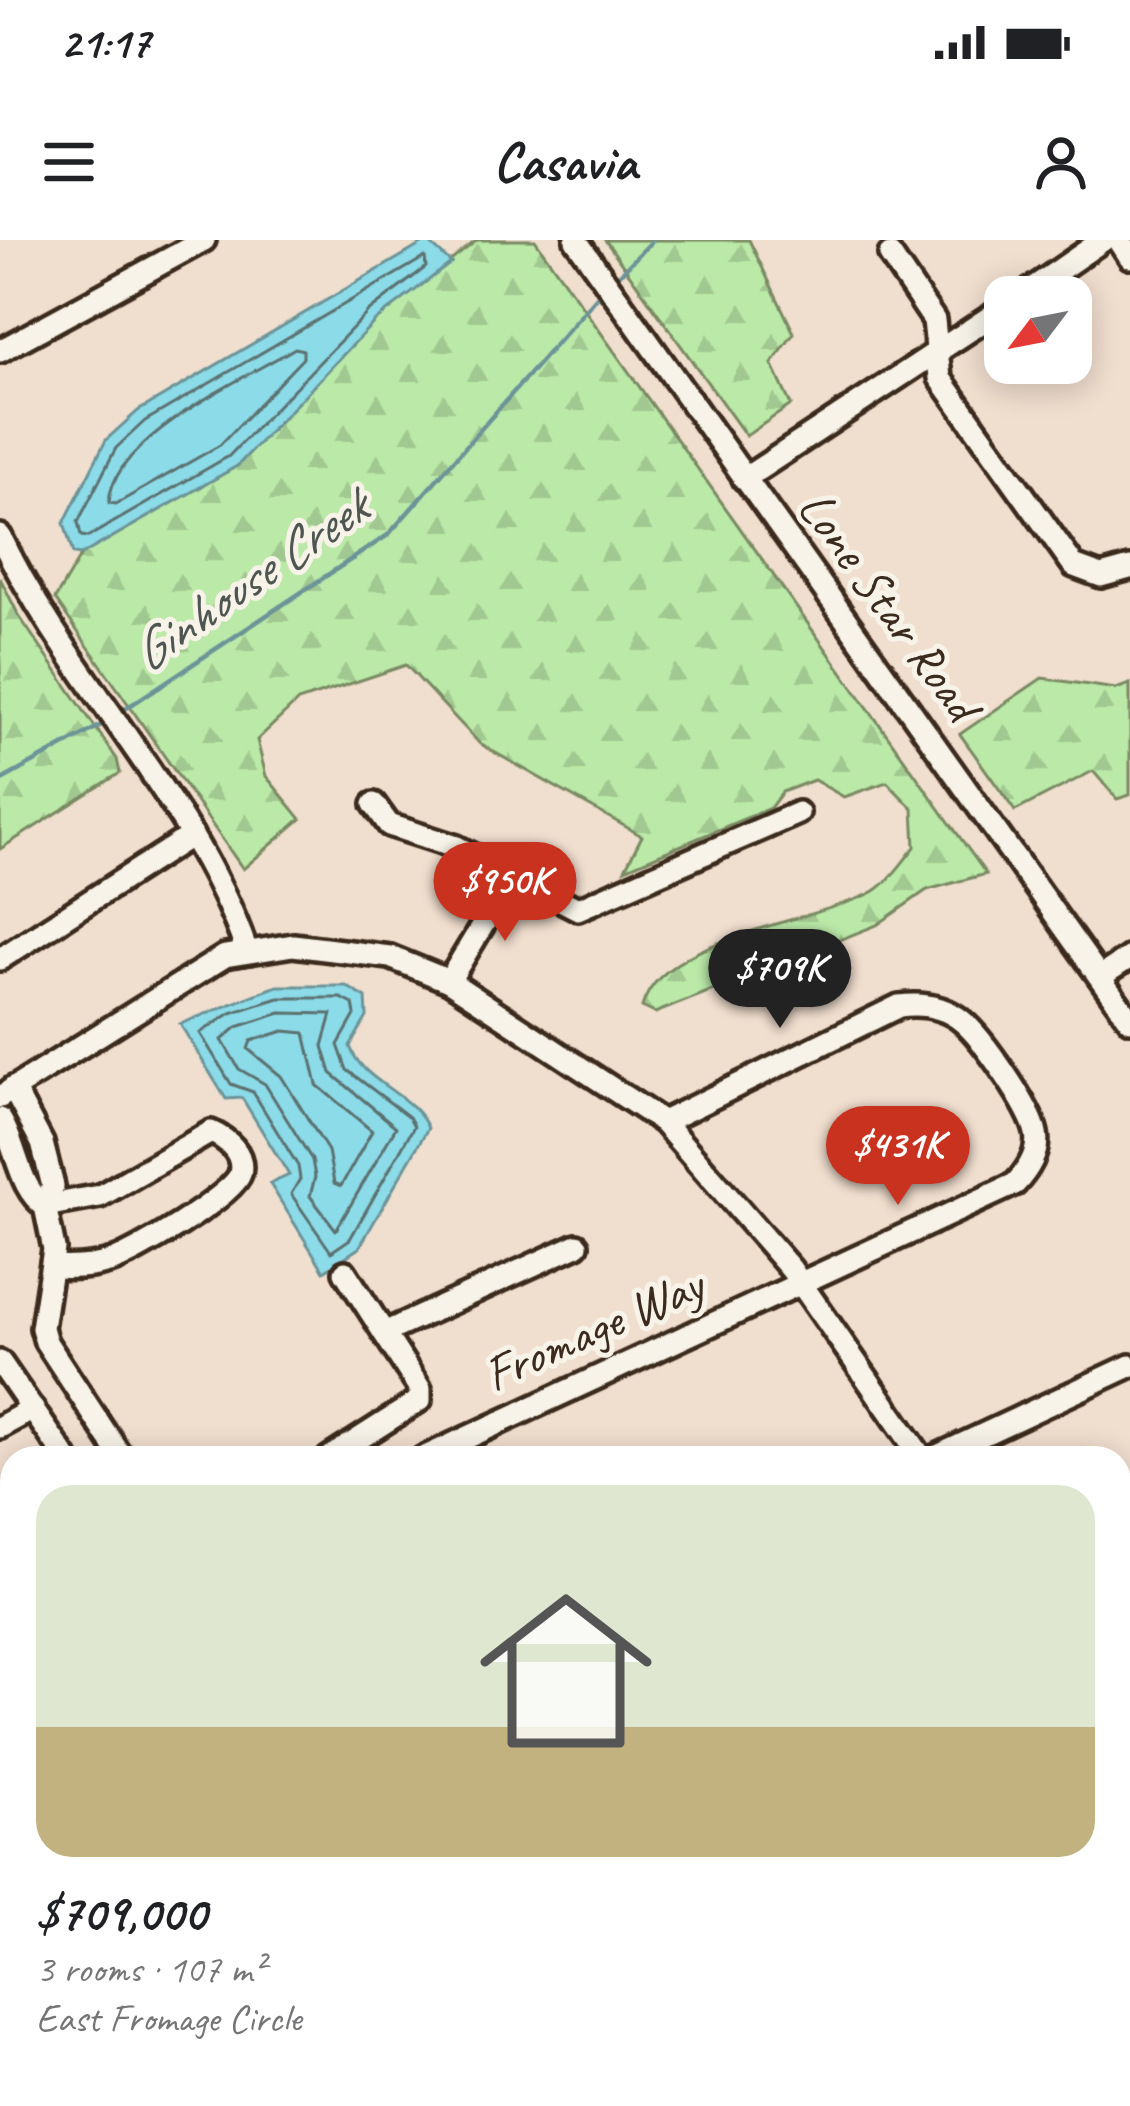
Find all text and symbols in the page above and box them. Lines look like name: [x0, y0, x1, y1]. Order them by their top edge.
text: 21:17: [60, 14, 150, 71]
text: Casavia: [493, 128, 637, 196]
icon: menu: [36, 129, 102, 195]
icon: person: [1028, 129, 1094, 195]
north arrow: [984, 276, 1092, 384]
map controls: [984, 276, 1092, 384]
water label: Ginhouse Creek: [117, 469, 387, 686]
street label: Lone Star Road: [784, 478, 998, 738]
pin: $950K: [421, 842, 589, 944]
text: $950K: [461, 856, 549, 905]
pin: $709K: [696, 929, 864, 1031]
text: $709K: [735, 943, 825, 992]
pin: $431K: [814, 1106, 982, 1208]
text: $431K: [853, 1120, 943, 1169]
street label: Fromage Way: [474, 1251, 716, 1406]
icon: home: [458, 1563, 674, 1779]
text: $709,000: [36, 1881, 206, 1945]
text: 3 rooms · 107 m²: [36, 1945, 264, 1994]
text: East Fromage Circle: [36, 1994, 301, 2043]

